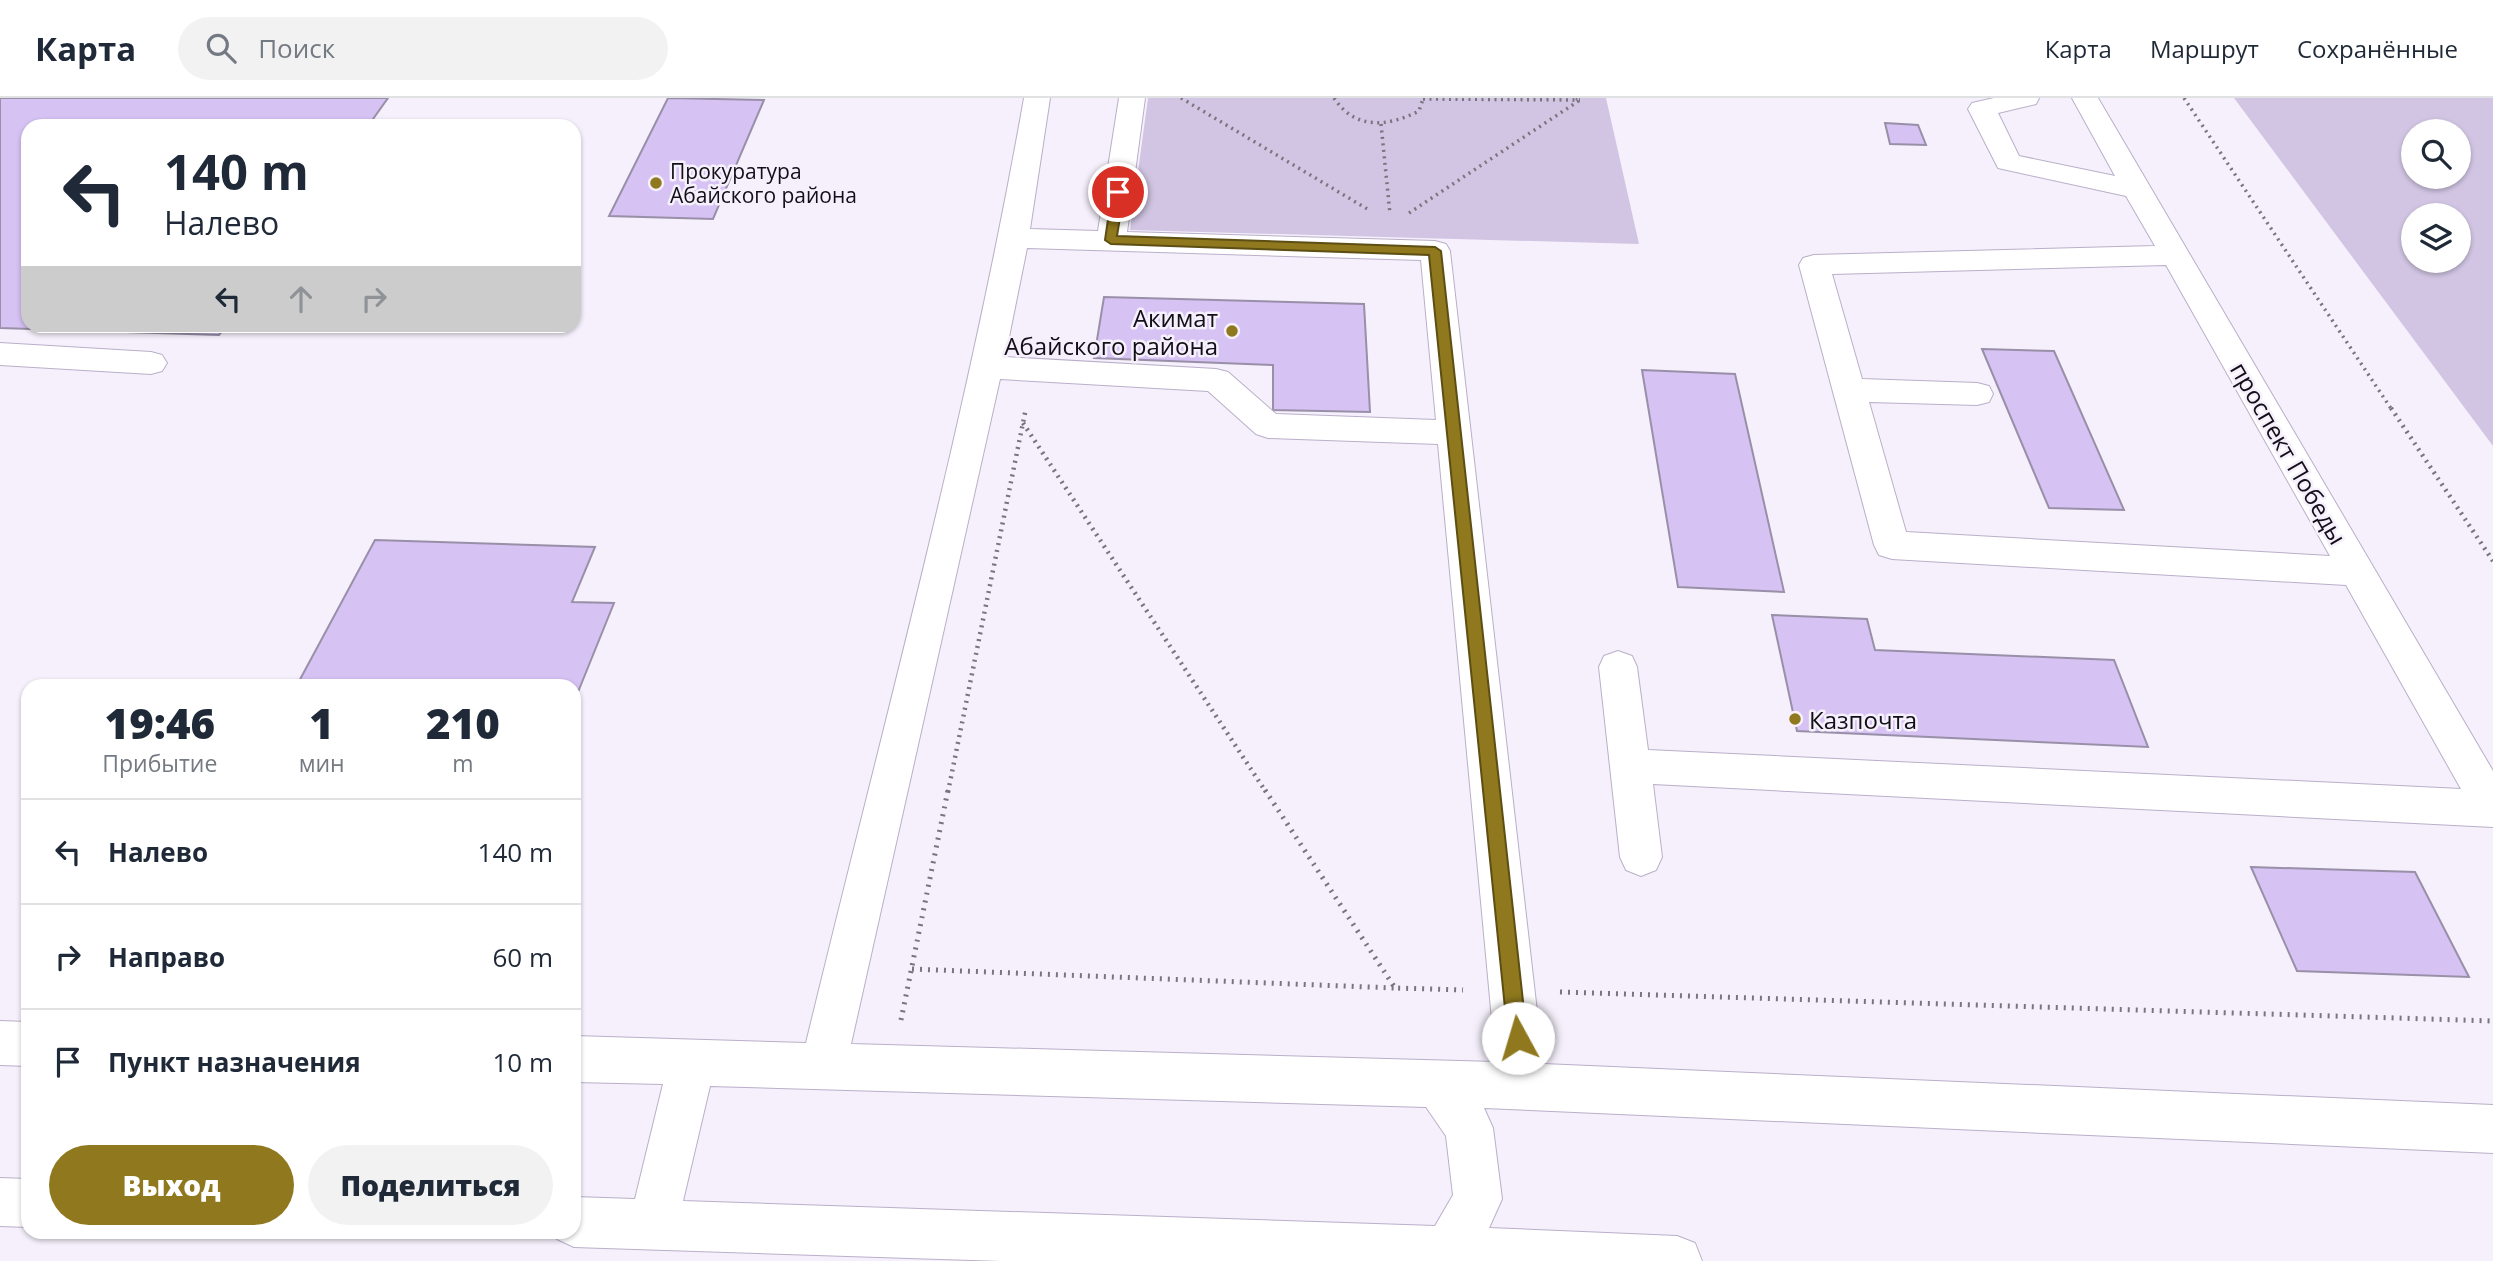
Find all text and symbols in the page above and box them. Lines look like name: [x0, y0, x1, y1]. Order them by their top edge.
search box: [178, 17, 668, 80]
text: Карта: [35, 26, 136, 71]
icon: search: [202, 29, 240, 67]
text: Поиск: [258, 30, 335, 66]
text: Карта: [2045, 32, 2112, 65]
text: Маршрут: [2150, 32, 2259, 65]
text: Сохранённые: [2297, 32, 2458, 65]
map controls: [2401, 119, 2471, 273]
button: search: [2401, 119, 2471, 189]
text: 140 m: [164, 138, 309, 204]
icon: left: [49, 147, 140, 238]
place label: Прокуратура Абайского района: [670, 157, 857, 209]
pin: [1088, 162, 1148, 222]
icon: arrive: [1099, 173, 1137, 211]
marker: Прокуратура Абайского района: [648, 175, 664, 191]
text: Налево: [164, 201, 279, 244]
button: layers: [2401, 203, 2471, 273]
icon: left: [209, 280, 247, 318]
icon: ahead: [282, 280, 320, 318]
icon: right: [355, 280, 393, 318]
place label: Акимат Абайского района: [1004, 301, 1218, 362]
marker: Акимат Абайского района: [1224, 323, 1240, 339]
street label: проспект Победы: [2223, 356, 2355, 550]
text: 19:46: [105, 694, 215, 751]
text: 1: [309, 694, 334, 751]
text: 210: [426, 694, 500, 751]
place label: Казпочта: [1809, 703, 1917, 736]
marker: Казпочта: [1787, 711, 1803, 727]
text: Прибытие: [102, 747, 217, 779]
text: мин: [299, 747, 345, 779]
text: m: [452, 747, 473, 779]
icon: left: [49, 833, 87, 871]
text: Налево: [108, 834, 208, 870]
text: 140 m: [478, 834, 553, 870]
icon: right: [49, 938, 87, 976]
text: Направо: [108, 939, 225, 975]
text: 60 m: [492, 939, 553, 975]
position arrow: [1481, 1001, 1555, 1075]
icon: arrive: [49, 1043, 87, 1081]
text: Пункт назначения: [108, 1044, 361, 1080]
text: 10 m: [492, 1044, 553, 1080]
button: Выход: [49, 1145, 294, 1225]
button: Поделиться: [308, 1145, 553, 1225]

